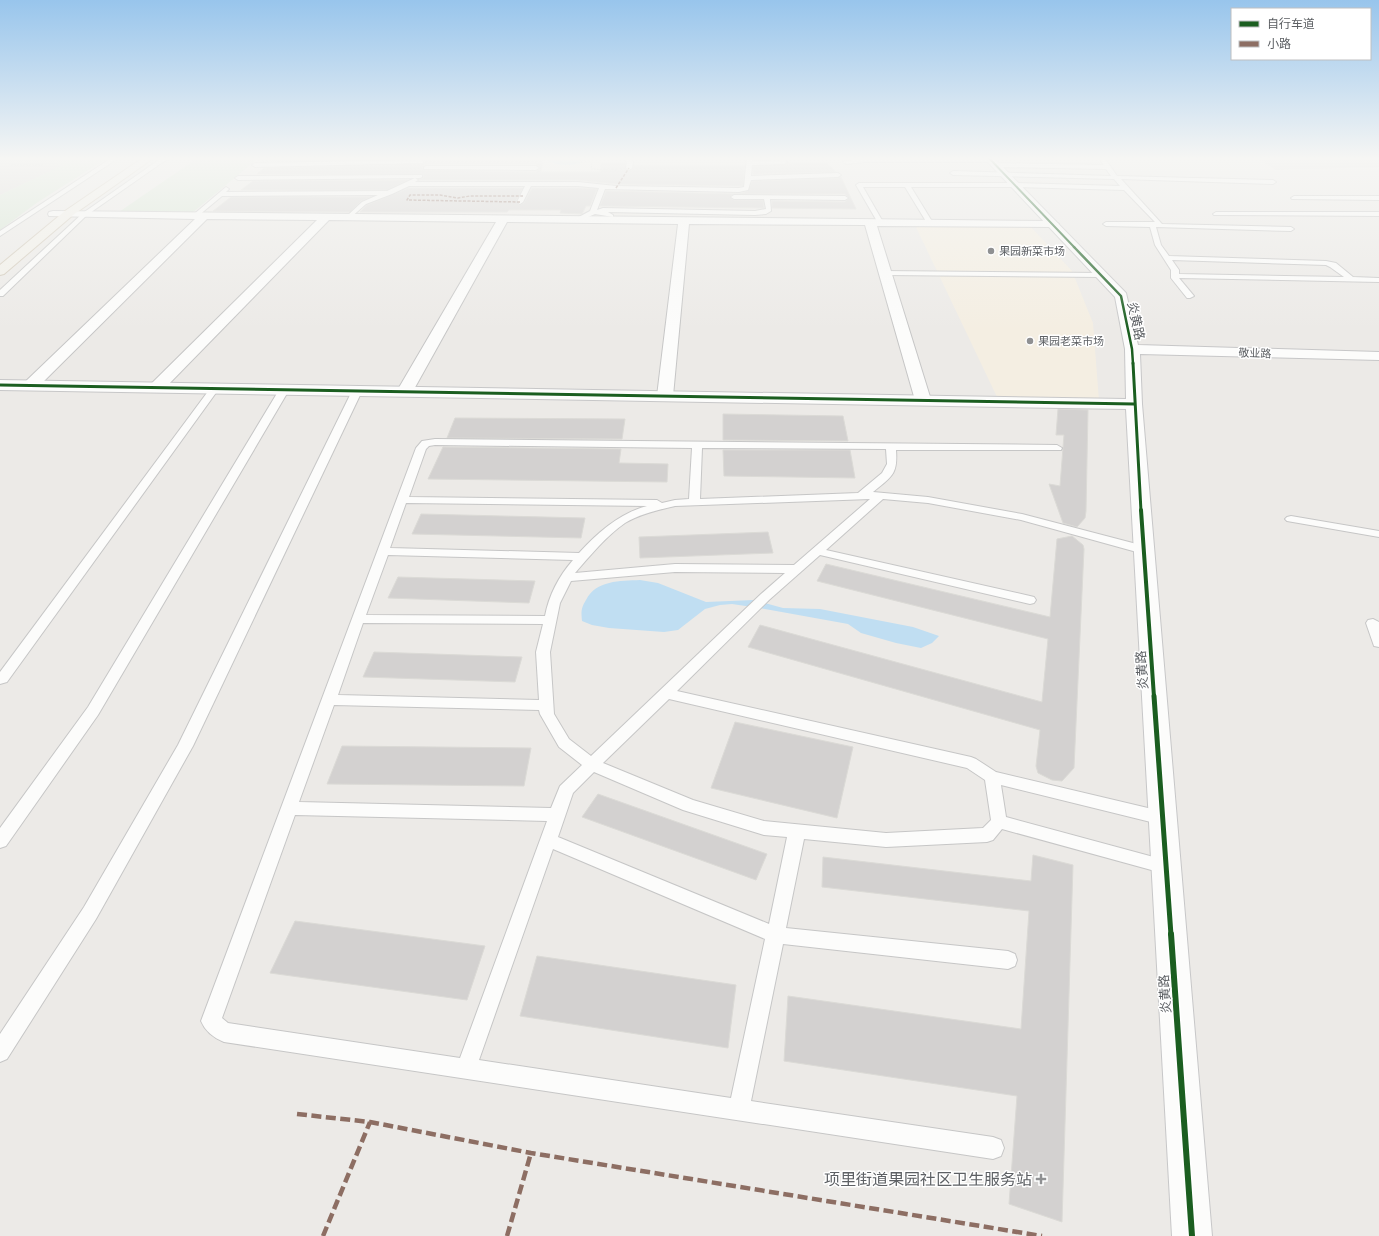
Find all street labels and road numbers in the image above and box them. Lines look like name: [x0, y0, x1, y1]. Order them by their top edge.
street label: 炎黄路: [1125, 300, 1147, 342]
street label: 敬业路: [1238, 346, 1272, 360]
street label: 炎黄路: [1133, 650, 1151, 690]
street label: 炎黄路: [1156, 974, 1174, 1014]

